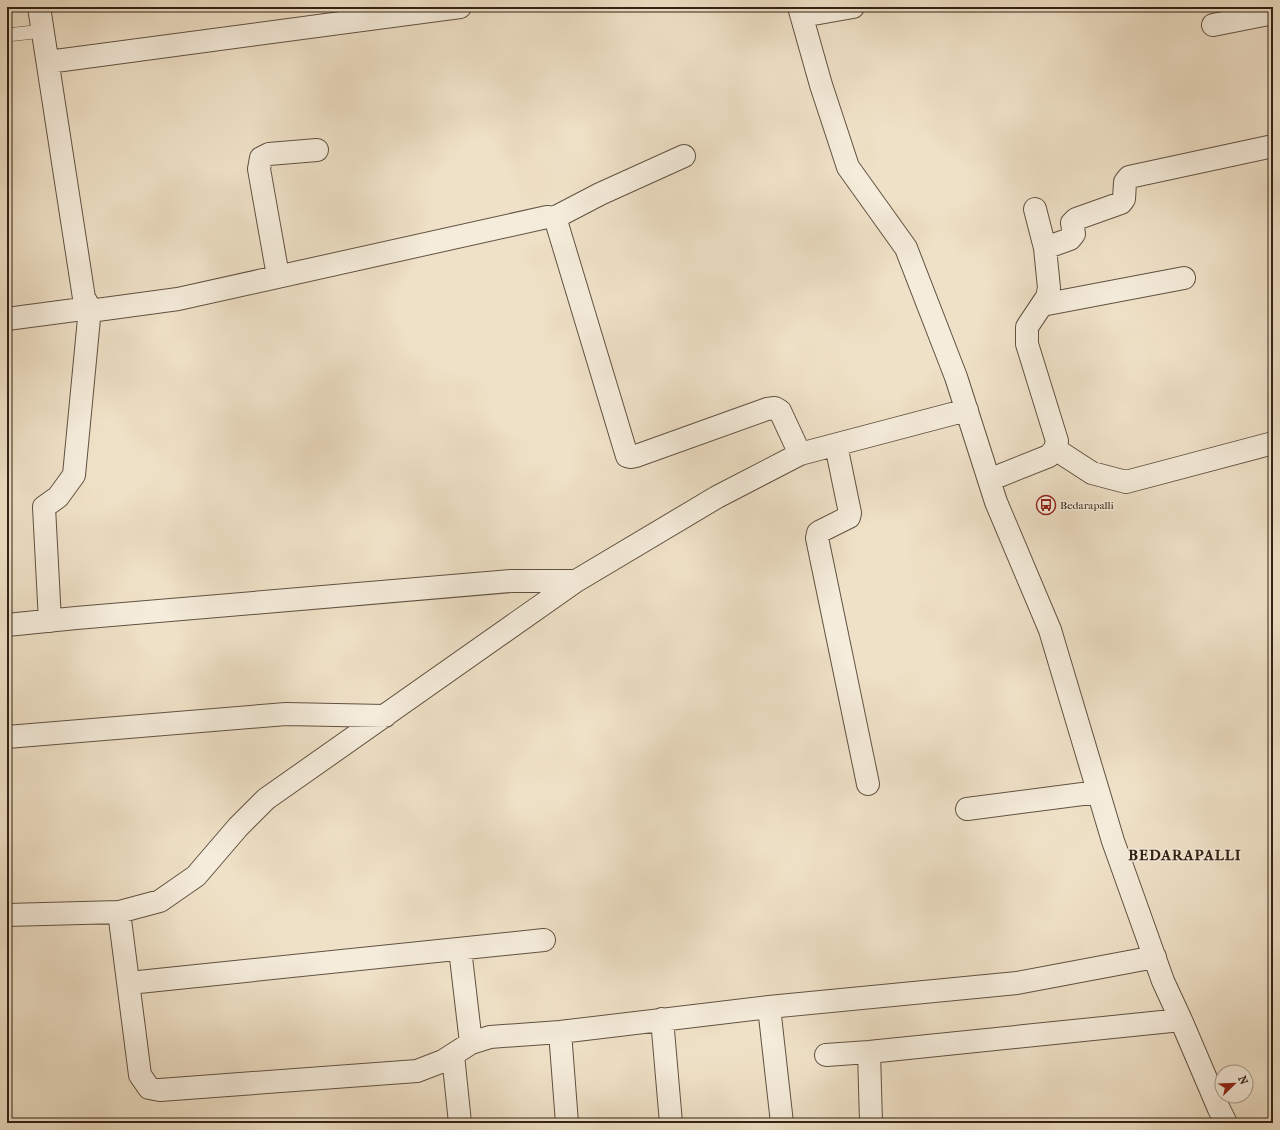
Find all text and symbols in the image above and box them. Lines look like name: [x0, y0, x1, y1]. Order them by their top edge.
bus stop icon: Bedarapalli: [1035, 494, 1057, 516]
place label: Bedarapalli: [1060, 499, 1115, 512]
district label: BEDARAPALLI: [1128, 846, 1242, 864]
north arrow: [1214, 1064, 1254, 1104]
text: N: [1235, 1074, 1251, 1087]

